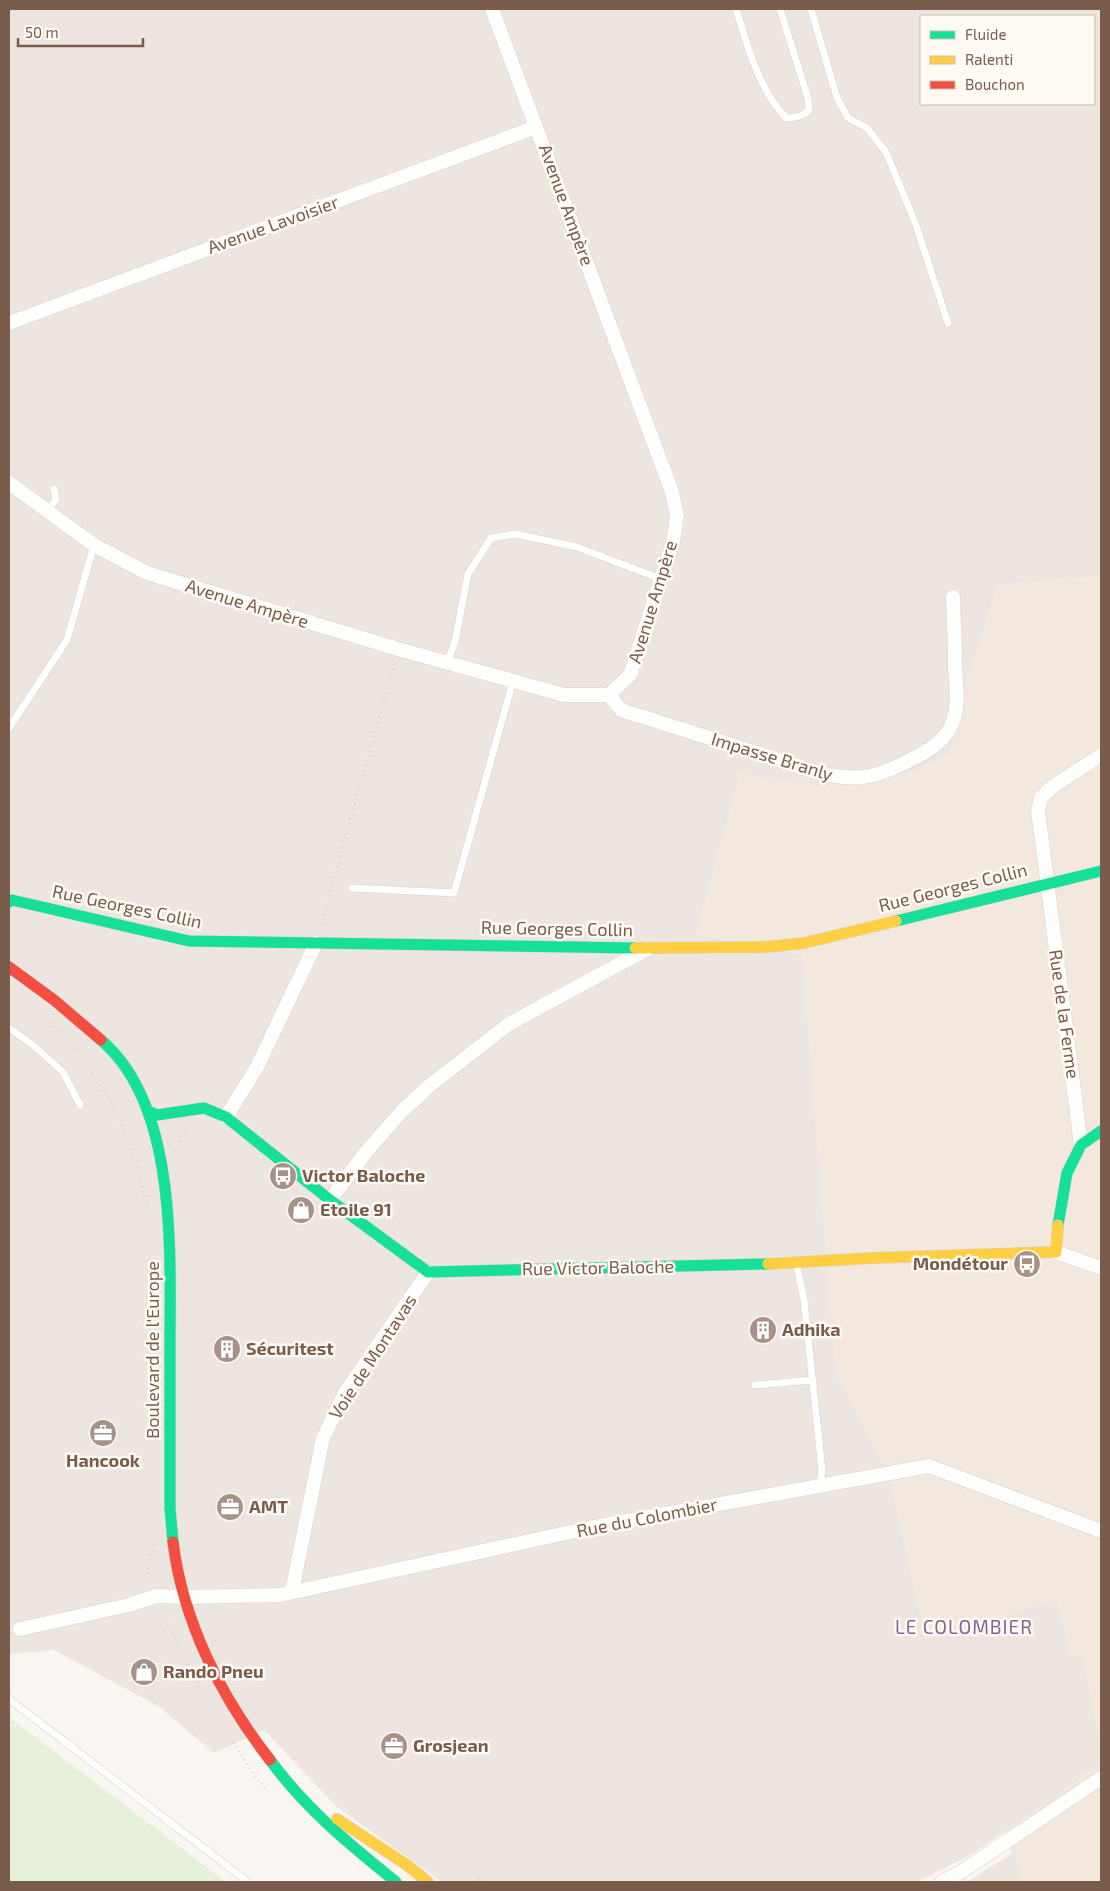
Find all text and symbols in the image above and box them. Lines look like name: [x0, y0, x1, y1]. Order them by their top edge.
scale bar: [18, 15, 142, 47]
legend: [920, 15, 1095, 105]
text: 50 m: [25, 23, 59, 41]
text: Fluide: [965, 25, 1006, 43]
text: Ralenti: [965, 50, 1013, 68]
text: Bouchon: [965, 75, 1025, 93]
street label: Avenue Ampère: [535, 141, 599, 268]
street label: Avenue Lavoisier: [204, 190, 341, 258]
street label: Avenue Ampère: [623, 537, 681, 666]
street label: Avenue Ampère: [183, 574, 312, 632]
street label: Impasse Branly: [709, 727, 836, 785]
street label: Rue Georges Collin: [876, 858, 1029, 916]
street label: Rue Georges Collin: [50, 879, 204, 933]
street label: Rue Georges Collin: [481, 916, 633, 940]
street label: Rue de la Ferme: [1045, 948, 1085, 1080]
bus stop icon: Victor Baloche: [268, 1161, 298, 1191]
place label: Victor Baloche: [302, 1164, 425, 1186]
shop icon: Etoile 91: [286, 1195, 316, 1225]
place label: Etoile 91: [320, 1198, 392, 1220]
bus stop icon: Mondétour: [1012, 1249, 1042, 1279]
place label: Mondétour: [913, 1252, 1008, 1274]
street label: Rue Victor Baloche: [522, 1255, 674, 1279]
street label: Boulevard de l'Europe: [141, 1261, 163, 1439]
street label: Voie de Montavas: [324, 1290, 421, 1423]
building icon: Adhika: [748, 1315, 778, 1345]
place label: Adhika: [782, 1318, 841, 1340]
building icon: Sécuritest: [212, 1334, 242, 1364]
place label: Sécuritest: [246, 1337, 334, 1359]
office icon: Hancook: [88, 1418, 118, 1448]
place label: Hancook: [66, 1449, 140, 1471]
office icon: AMT: [215, 1492, 245, 1522]
street label: Rue du Colombier: [574, 1493, 719, 1541]
place label: AMT: [249, 1495, 288, 1517]
district label: LE COLOMBIER: [895, 1615, 1033, 1638]
shop icon: Rando Pneu: [129, 1657, 159, 1687]
place label: Rando Pneu: [163, 1660, 264, 1682]
office icon: Grosjean: [379, 1731, 409, 1761]
place label: Grosjean: [413, 1734, 489, 1756]

